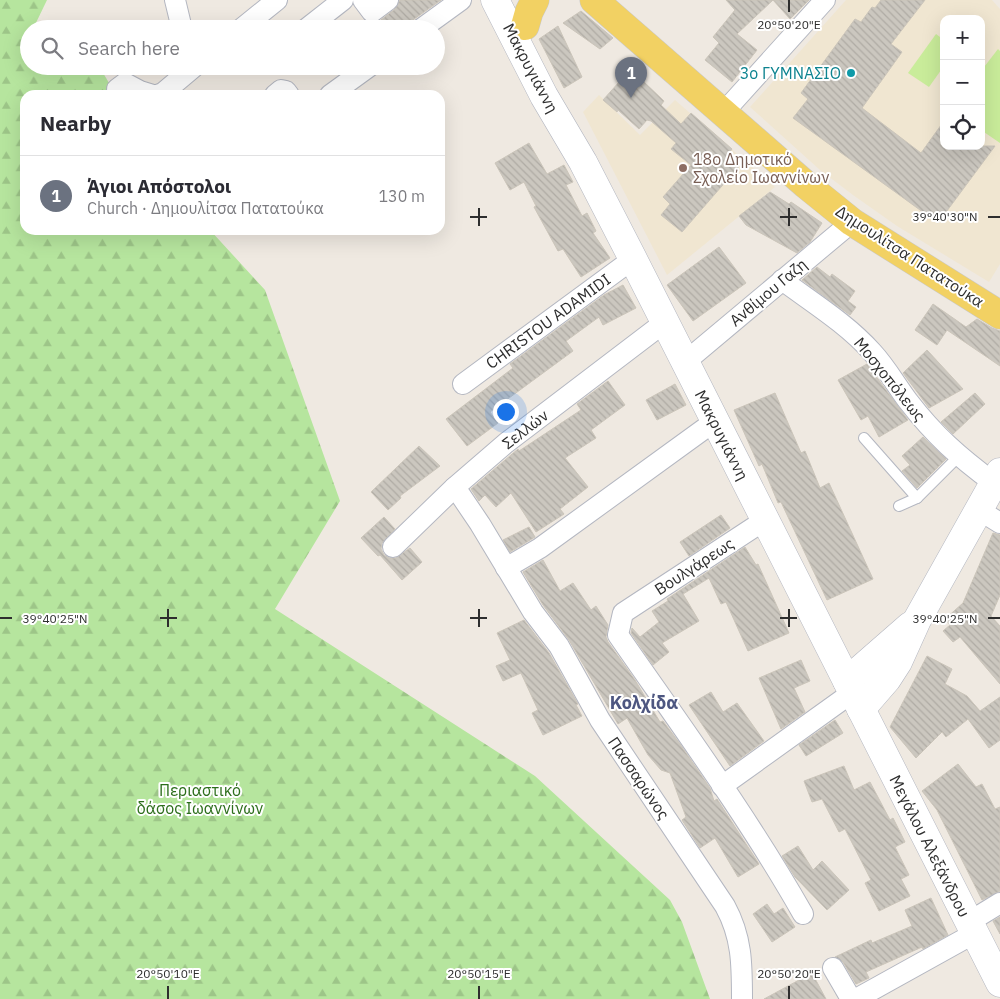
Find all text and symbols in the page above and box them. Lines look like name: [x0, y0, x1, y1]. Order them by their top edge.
map controls: [940, 15, 985, 150]
button: +: [940, 15, 985, 60]
text: 20°50'20"E: [757, 17, 821, 32]
search box: [20, 20, 445, 75]
street label: Μακρυγιάννη: [499, 20, 563, 116]
icon: search: [38, 34, 66, 62]
text: Search here: [78, 36, 180, 60]
pin: 1: [615, 57, 647, 98]
button: −: [940, 60, 985, 105]
place label: 3ο ΓΥΜΝΑΣΙΟ: [740, 63, 841, 83]
marker: 3ο ΓΥΜΝΑΣΙΟ: [845, 67, 857, 79]
button: locate: [940, 105, 985, 150]
text: Nearby: [40, 109, 111, 137]
place label: 18ο Δημοτικό Σχολείο Ιωαννίνων: [693, 149, 829, 187]
marker: 18ο Δημοτικό Σχολείο Ιωαννίνων: [677, 162, 689, 174]
text: Άγιοι Απόστολοι: [87, 174, 231, 198]
text: 1: [51, 186, 61, 206]
text: 130 m: [378, 186, 425, 206]
text: Church · Δημουλίτσα Πατατούκα: [87, 198, 324, 218]
street label: Δημουλίτσα Πατατούκα: [832, 201, 988, 311]
text: 39°40'30"N: [912, 209, 978, 224]
street label: Ανθίμου Γαζη: [725, 254, 811, 330]
street label: CHRISTOU ADAMIDI: [482, 269, 614, 373]
street label: Μοσχοπόλεως: [850, 333, 930, 425]
street label: Μακρυγιάννη: [691, 387, 753, 483]
your location: [493, 399, 519, 425]
street label: Σελλών: [498, 405, 552, 453]
street label: Βουλγάρεως: [650, 533, 738, 599]
text: 39°40'25"N: [22, 611, 88, 626]
text: 39°40'25"N: [912, 611, 978, 626]
district label: Κολχίδα: [610, 691, 678, 714]
street label: Πασσαρώνος: [604, 733, 674, 823]
street label: Μεγάλου Αλεξάνδρου: [885, 771, 975, 921]
park label: Περιαστικό δάσος Ιωαννίνων: [137, 780, 263, 818]
text: 20°50'10"E: [136, 966, 200, 981]
text: 20°50'15"E: [447, 966, 511, 981]
text: 20°50'20"E: [757, 966, 821, 981]

